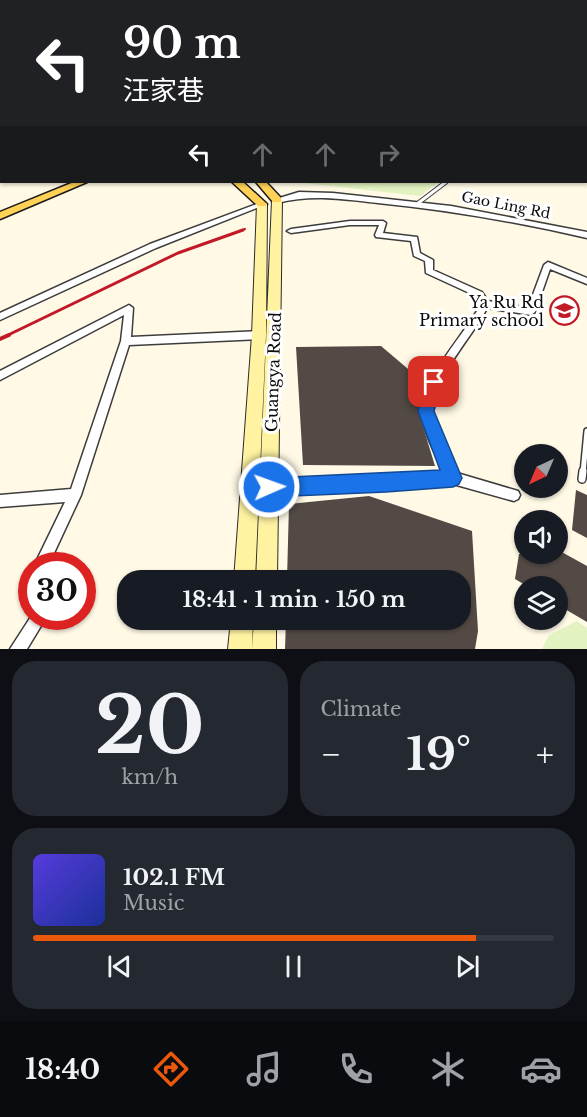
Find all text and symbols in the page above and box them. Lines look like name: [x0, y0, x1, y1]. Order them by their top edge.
text: 90 m: [123, 17, 241, 69]
icon: left: [24, 24, 102, 102]
text: 汪家巷: [123, 74, 204, 107]
icon: left: [183, 138, 216, 171]
icon: ahead: [246, 138, 279, 171]
icon: ahead: [309, 138, 342, 171]
icon: right: [372, 138, 405, 171]
street label: Gao Ling Rd: [460, 188, 553, 223]
place label: Ya Ru Rd Primary school: [419, 292, 544, 330]
school or university icon: Ya Ru Rd Primary school: [549, 295, 581, 327]
street label: Guangya Road: [261, 311, 285, 432]
pin: [408, 356, 459, 407]
icon: arrive: [417, 365, 450, 398]
north arrow: [514, 444, 568, 498]
map controls: [514, 444, 568, 630]
position arrow: [237, 455, 301, 519]
button: sound: [514, 510, 568, 564]
speed limit sign: 30: [18, 552, 96, 630]
button: layers: [514, 576, 568, 630]
text: 18:41 · 1 min · 150 m: [183, 586, 405, 613]
text: 20: [95, 677, 205, 774]
text: Climate: [321, 697, 401, 721]
text: 19°: [406, 726, 471, 782]
text: −: [321, 734, 341, 775]
text: +: [536, 734, 554, 775]
text: km/h: [121, 765, 178, 789]
text: 102.1 FM: [123, 864, 225, 891]
text: Music: [123, 891, 184, 915]
icon: previous: [103, 950, 136, 983]
icon: pause: [277, 950, 310, 983]
icon: next: [451, 950, 484, 983]
icon: directions: [150, 1048, 192, 1090]
icon: music: [243, 1048, 285, 1090]
icon: phone: [335, 1048, 377, 1090]
icon: climate: [427, 1048, 469, 1090]
icon: car: [520, 1048, 562, 1090]
text: 18:40: [25, 1053, 100, 1086]

